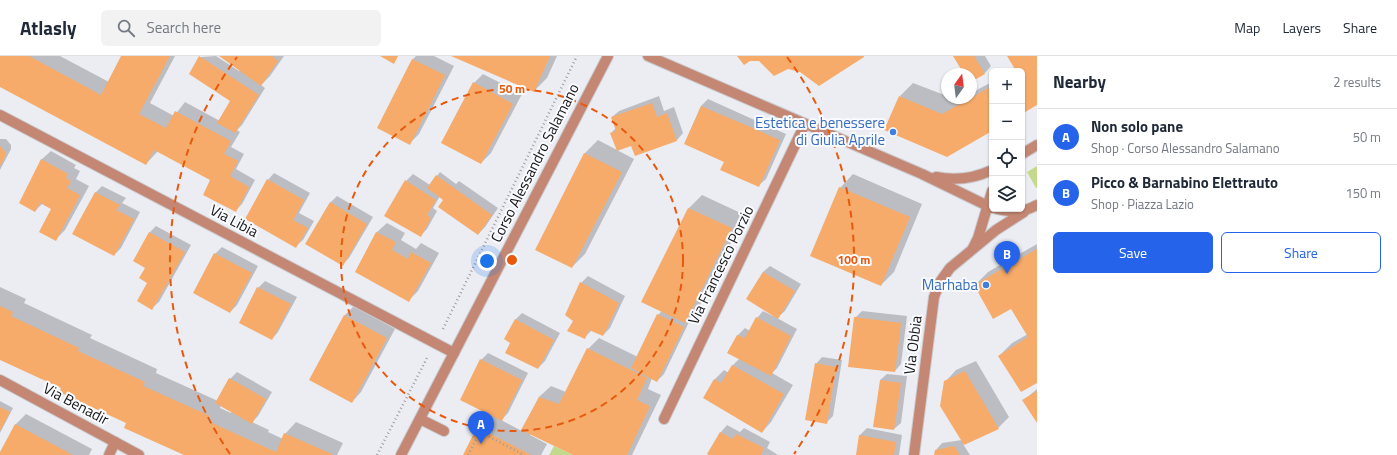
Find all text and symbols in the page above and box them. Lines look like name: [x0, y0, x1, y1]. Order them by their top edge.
search box: [101, 10, 381, 46]
text: Atlasly: [20, 13, 77, 42]
text: Search here: [147, 16, 221, 39]
icon: search: [115, 17, 137, 39]
text: Map: [1234, 17, 1260, 38]
text: Layers: [1282, 17, 1321, 38]
text: Share: [1343, 17, 1377, 38]
north arrow: [941, 68, 977, 104]
map controls: [989, 68, 1025, 212]
button: +: [989, 68, 1025, 104]
text: Nearby: [1053, 69, 1106, 95]
text: 2 results: [1333, 72, 1381, 92]
street label: Corso Alessandro Salamano: [484, 79, 585, 246]
text: 50 m: [499, 79, 525, 98]
button: −: [989, 104, 1025, 140]
place label: Estetica e benessere di Giulia Aprile: [755, 111, 885, 151]
text: Non solo pane: [1091, 115, 1183, 138]
marker: Estetica e benessere di Giulia Aprile: [888, 127, 898, 137]
text: A: [1062, 127, 1070, 147]
text: 50 m: [1353, 127, 1381, 147]
text: Shop · Corso Alessandro Salamano: [1091, 138, 1280, 158]
button: locate: [989, 140, 1025, 176]
text: Picco & Barnabino Elettrauto: [1091, 171, 1278, 194]
button: layers: [989, 176, 1025, 212]
text: B: [1062, 183, 1070, 203]
text: 150 m: [1345, 183, 1381, 203]
text: Shop · Piazza Lazio: [1091, 194, 1194, 214]
street label: Via Libia: [206, 198, 263, 243]
street label: Via Francesco Porzio: [682, 201, 759, 328]
button: Save: [1053, 232, 1213, 273]
button: Share: [1221, 232, 1381, 273]
pin: B: [994, 241, 1020, 274]
text: 100 m: [838, 250, 870, 269]
your location: [477, 251, 497, 271]
centre of rings: [505, 253, 519, 267]
place label: Marhaba: [922, 273, 978, 296]
marker: Marhaba: [981, 280, 991, 290]
street label: Via Obbia: [897, 314, 928, 376]
street label: Via Benadir: [39, 377, 113, 431]
pin: A: [468, 411, 494, 444]

